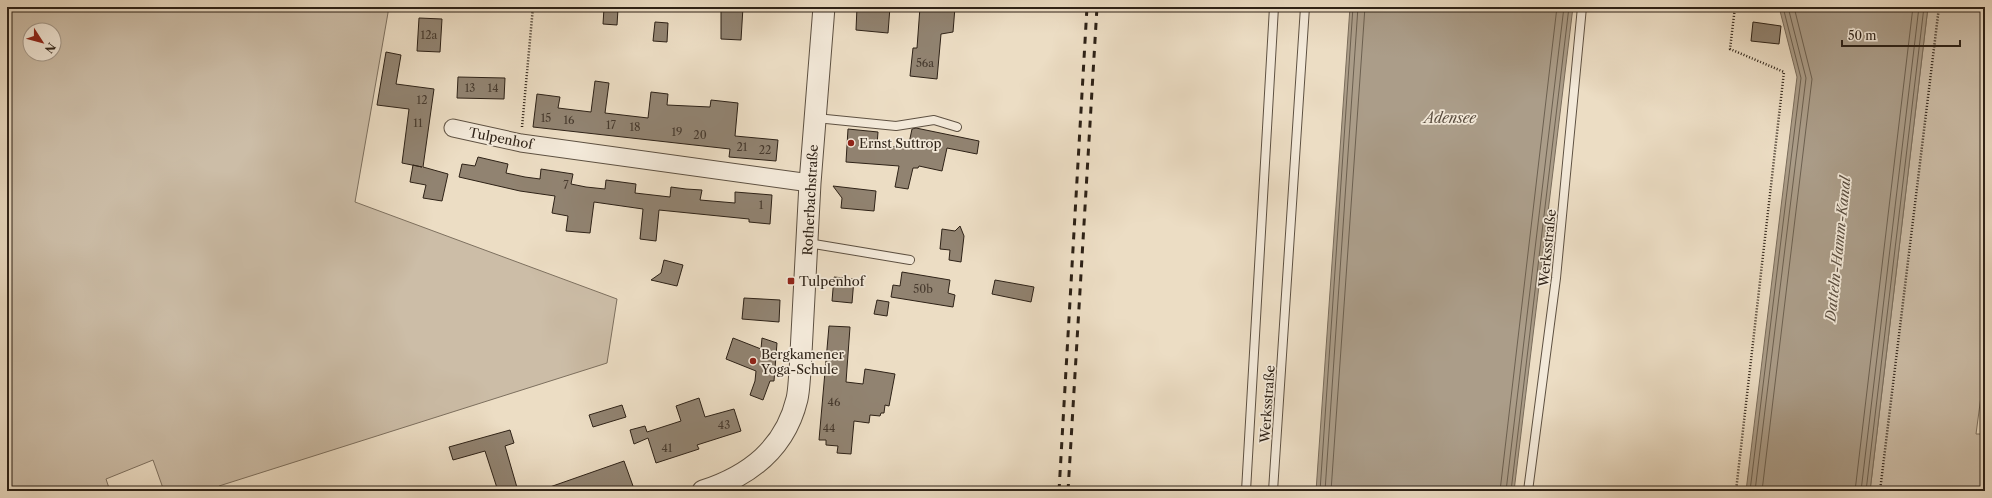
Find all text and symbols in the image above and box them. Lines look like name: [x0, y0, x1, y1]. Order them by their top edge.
north arrow: [22, 22, 62, 62]
scale bar: [1842, 22, 1960, 48]
house number: 12a: [421, 28, 438, 42]
text: 50 m: [1848, 28, 1877, 43]
text: N: [41, 40, 59, 56]
house number: 56a: [916, 56, 934, 70]
house number: 13: [465, 81, 475, 95]
house number: 14: [488, 81, 498, 95]
house number: 12: [417, 93, 427, 107]
water label: Adensee: [1422, 109, 1477, 127]
house number: 15: [541, 111, 551, 125]
house number: 16: [563, 113, 575, 127]
house number: 11: [413, 116, 423, 130]
house number: 17: [606, 118, 617, 132]
house number: 18: [629, 120, 641, 134]
street label: Tulpenhof: [467, 124, 536, 152]
house number: 19: [671, 125, 683, 139]
house number: 20: [693, 128, 707, 142]
place label: Ernst Suttrop: [859, 135, 942, 151]
marker: Ernst Suttrop: [846, 138, 856, 148]
house number: 21: [737, 140, 748, 154]
house number: 22: [759, 143, 771, 157]
street label: Rotherbachstraße: [799, 144, 821, 256]
water label: Datteln-Hamm-Kanal: [1821, 174, 1855, 323]
house number: 7: [563, 178, 569, 192]
house number: 1: [759, 198, 764, 212]
street label: Werksstraße: [1535, 208, 1559, 289]
place label: Tulpenhof: [799, 273, 866, 289]
marker: Tulpenhof: [786, 276, 796, 286]
house number: 50b: [913, 282, 933, 296]
place label: Bergkamener Yoga-Schule: [760, 346, 845, 377]
marker: Bergkamener Yoga-Schule: [748, 356, 758, 366]
street label: Werksstraße: [1256, 365, 1278, 444]
house number: 46: [828, 395, 841, 409]
house number: 43: [718, 418, 730, 432]
house number: 44: [823, 421, 835, 435]
house number: 41: [662, 441, 673, 455]

